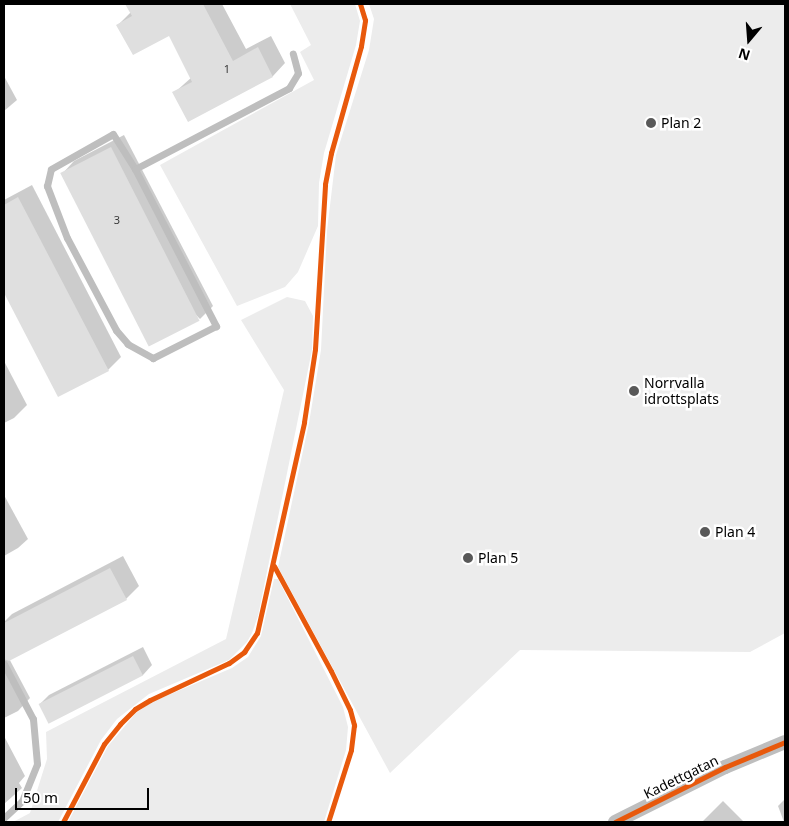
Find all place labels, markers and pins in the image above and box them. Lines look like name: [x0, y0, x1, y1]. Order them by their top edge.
place label: Plan 2: [661, 115, 701, 131]
marker: Plan 2: [645, 117, 657, 129]
place label: Norrvalla idrottsplats: [644, 375, 719, 408]
marker: Norrvalla idrottsplats: [628, 385, 640, 397]
place label: Plan 4: [715, 524, 755, 540]
marker: Plan 4: [699, 526, 711, 538]
place label: Plan 5: [478, 550, 518, 566]
marker: Plan 5: [462, 552, 474, 564]

